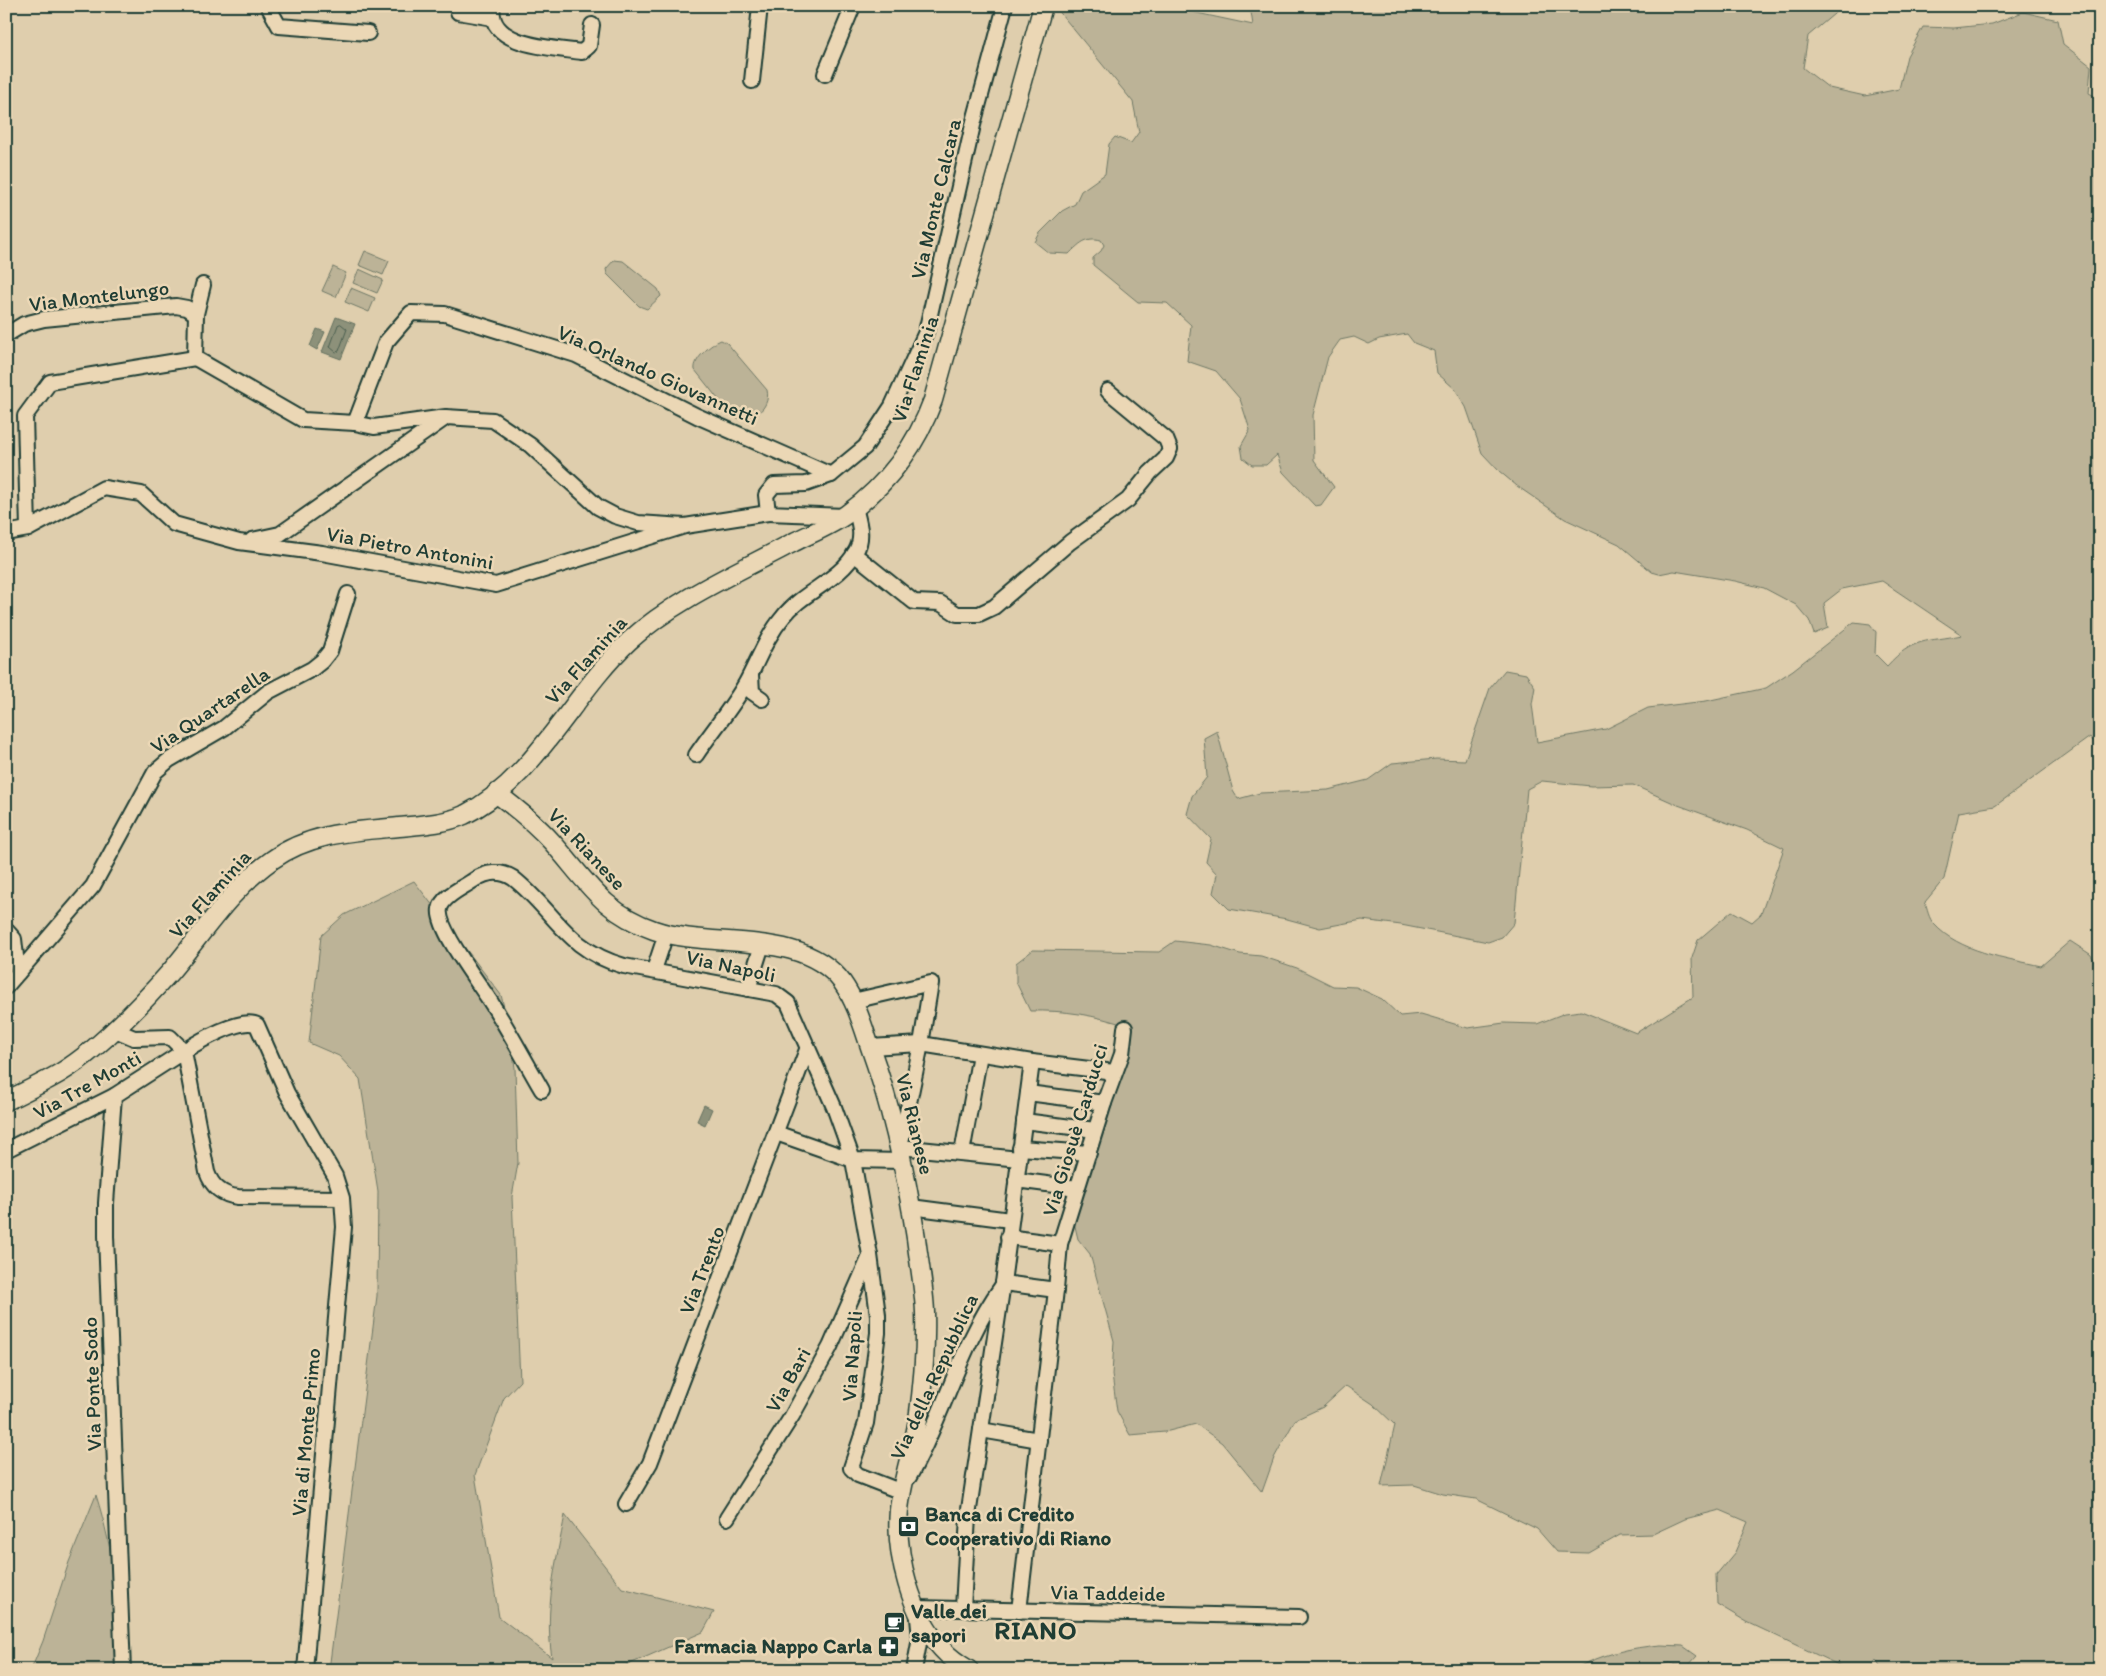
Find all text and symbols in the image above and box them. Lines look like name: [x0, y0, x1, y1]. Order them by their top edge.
street label: Via Monte Calcara: [905, 116, 966, 282]
street label: Via Montelungo: [28, 275, 170, 316]
street label: Via Flaminia: [885, 312, 944, 425]
street label: Via Orlando Giovannetti: [554, 319, 763, 430]
street label: Via Pietro Antonini: [325, 521, 496, 575]
street label: Via Flaminia: [539, 610, 632, 709]
street label: Via Quartarella: [145, 660, 274, 759]
street label: Via Rianese: [543, 802, 632, 895]
street label: Via Flaminia: [163, 844, 256, 943]
street label: Via Napoli: [684, 944, 778, 987]
street label: Via Giosuè Carducci: [1036, 1041, 1113, 1219]
street label: Via Tre Monti: [28, 1045, 145, 1124]
street label: Via Rianese: [891, 1071, 940, 1177]
street label: Via Trento: [673, 1222, 730, 1318]
street label: Via della Repubblica: [884, 1290, 983, 1464]
street label: Via Napoli: [836, 1310, 867, 1402]
street label: Via Ponte Sodo: [77, 1316, 106, 1452]
street label: Via Bari: [759, 1343, 816, 1417]
street label: Via di Monte Primo: [286, 1347, 325, 1517]
place label: Banca di Credito Cooperativo di Riano: [925, 1501, 1112, 1551]
bank icon: Banca di Credito Cooperativo di Riano: [897, 1514, 921, 1538]
street label: Via Taddeide: [1050, 1579, 1166, 1606]
place label: Valle dei sapori: [911, 1598, 987, 1648]
cafe icon: Valle dei sapori: [883, 1611, 907, 1635]
district label: RIANO: [994, 1614, 1078, 1646]
place label: Farmacia Nappo Carla: [674, 1633, 873, 1659]
pharmacy icon: Farmacia Nappo Carla: [876, 1634, 900, 1658]

